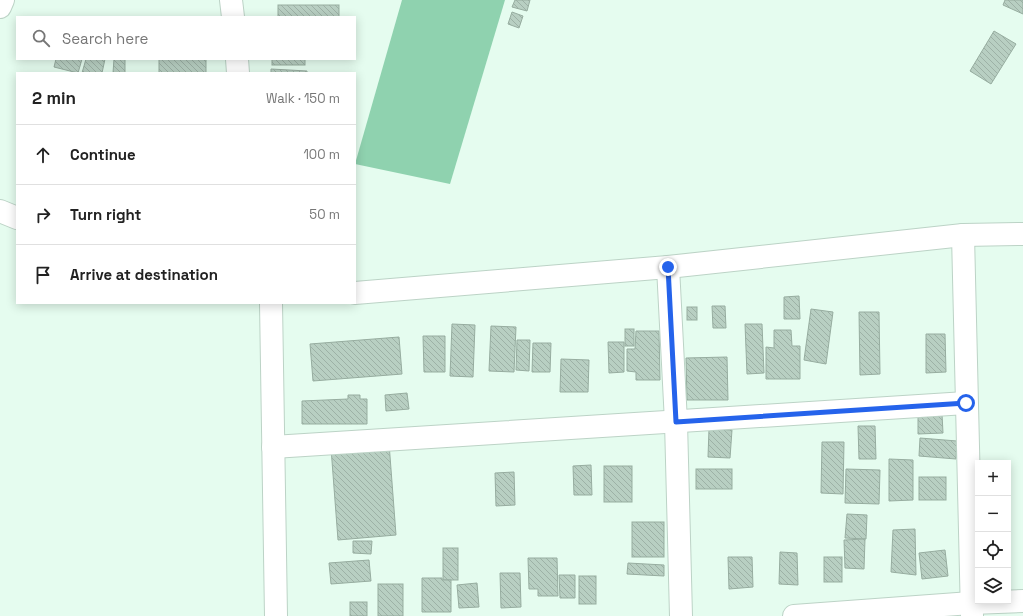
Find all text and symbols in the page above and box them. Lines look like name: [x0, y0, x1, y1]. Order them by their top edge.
search box: [16, 16, 356, 60]
icon: search: [30, 27, 52, 49]
text: Search here: [62, 29, 148, 48]
text: 2 min: [32, 87, 76, 109]
text: Walk · 150 m: [266, 90, 340, 107]
icon: ahead: [32, 144, 54, 166]
text: Continue: [70, 145, 136, 164]
text: 100 m: [303, 146, 340, 163]
icon: right: [32, 204, 54, 226]
text: Turn right: [70, 205, 141, 224]
text: 50 m: [309, 206, 340, 223]
route end: [659, 258, 677, 276]
icon: arrive: [32, 264, 54, 286]
text: Arrive at destination: [70, 265, 218, 284]
route start: [957, 394, 975, 412]
map controls: [975, 460, 1011, 604]
button: +: [975, 460, 1011, 496]
button: −: [975, 496, 1011, 532]
button: locate: [975, 532, 1011, 568]
button: layers: [975, 568, 1011, 604]

